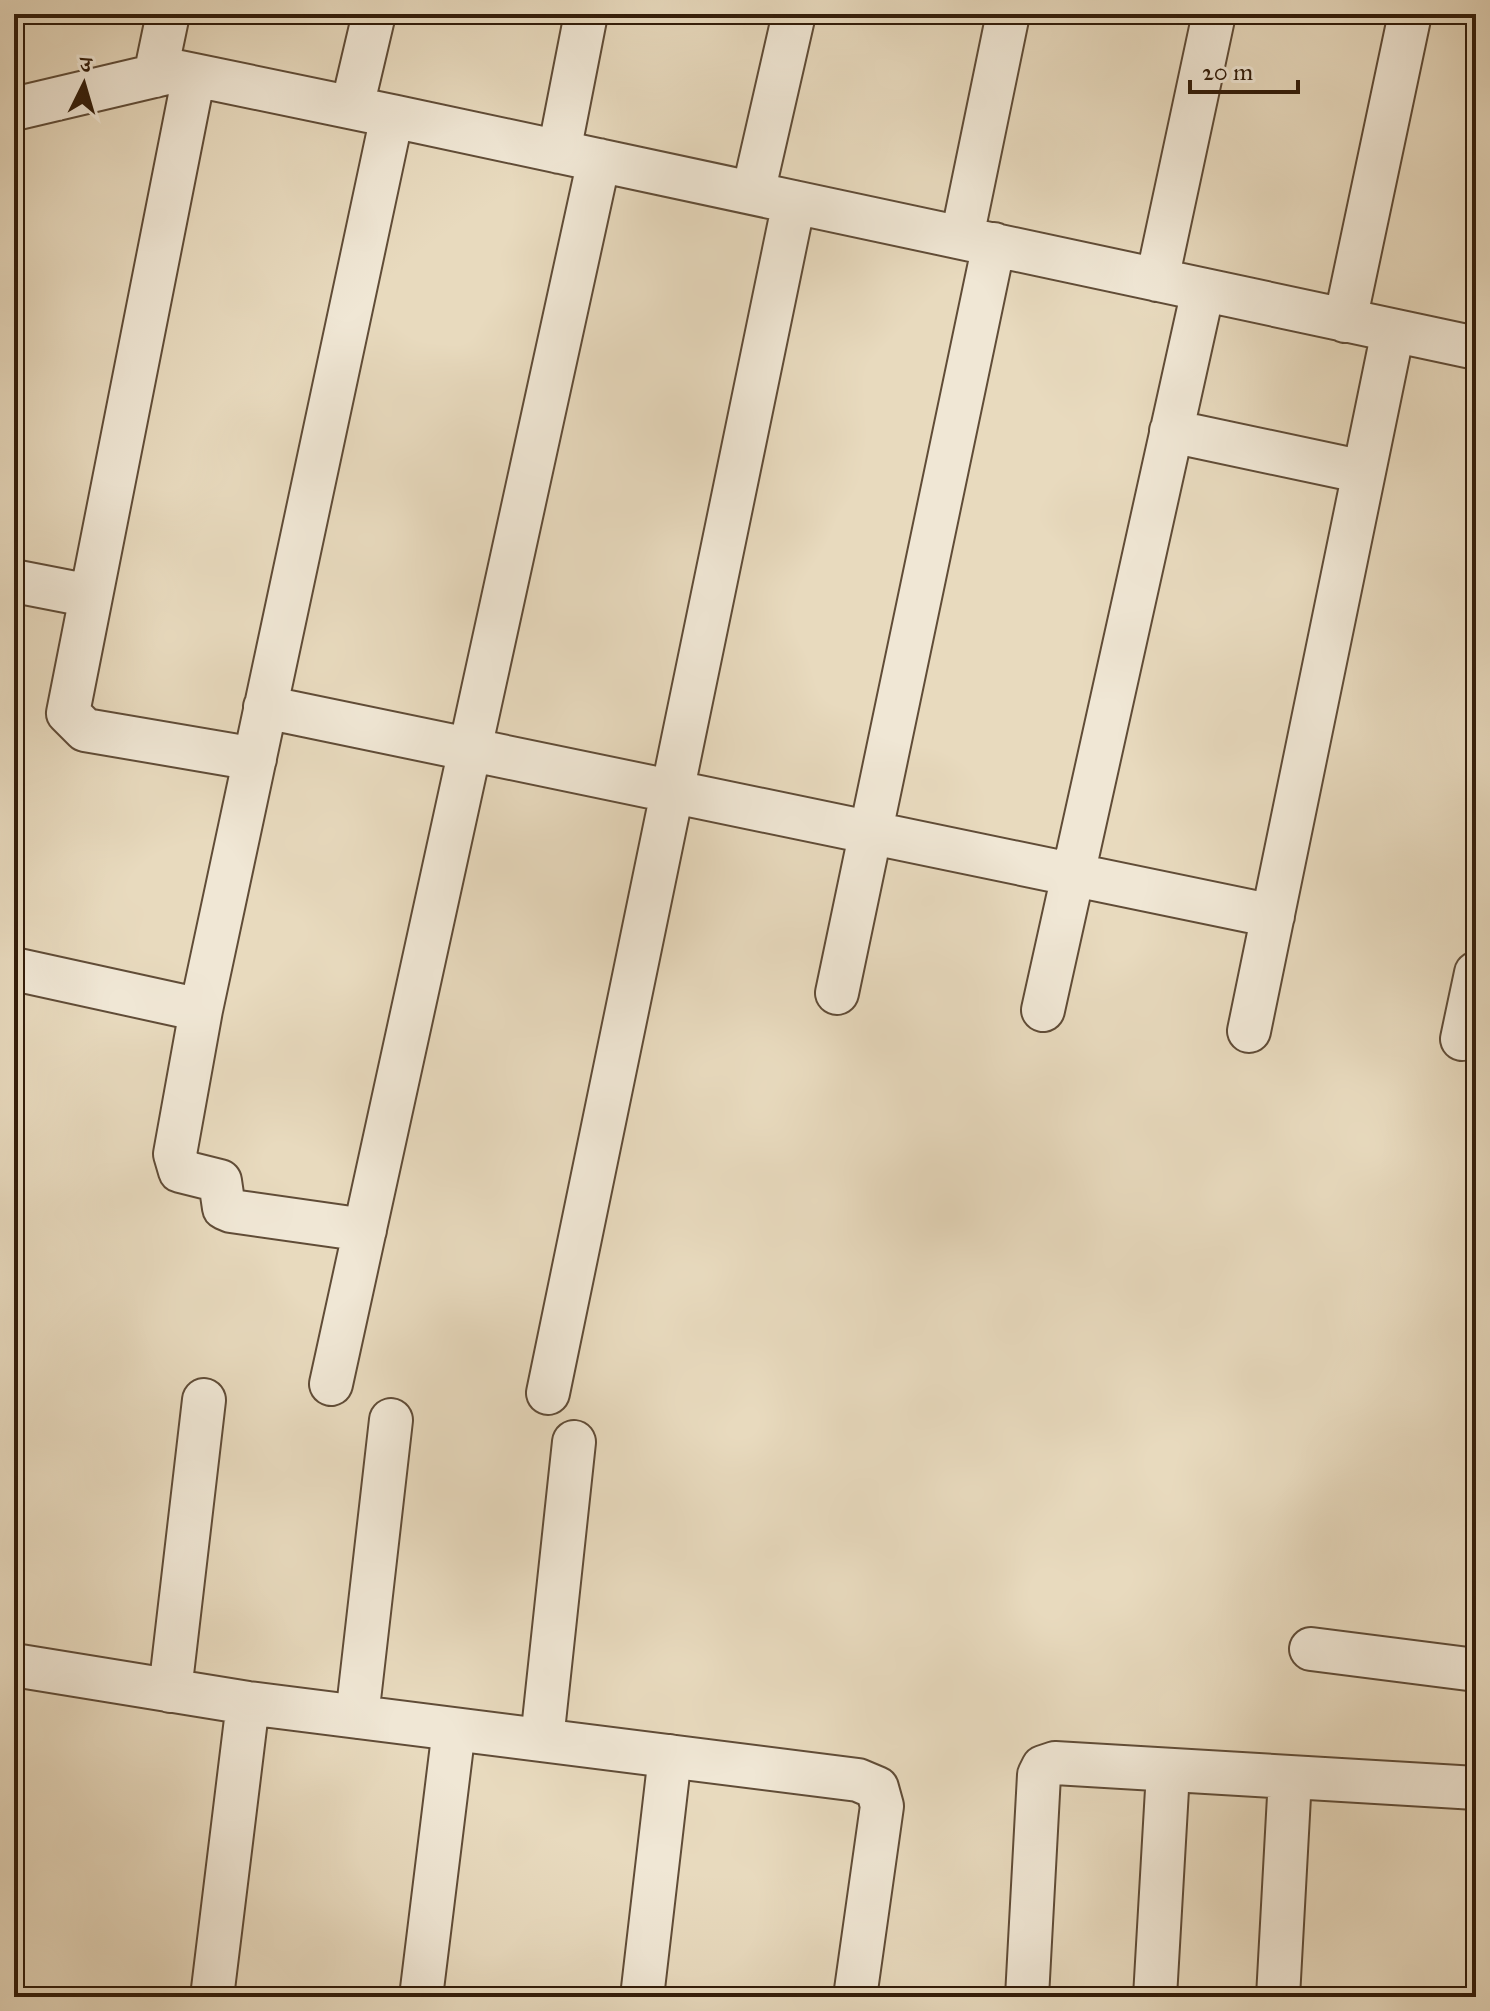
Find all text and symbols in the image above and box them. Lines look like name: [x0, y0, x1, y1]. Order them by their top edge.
north arrow: [44, 44, 124, 124]
scale bar: [1190, 44, 1298, 94]
text: उ: [77, 50, 94, 79]
text: 20 m: [1202, 57, 1253, 87]

